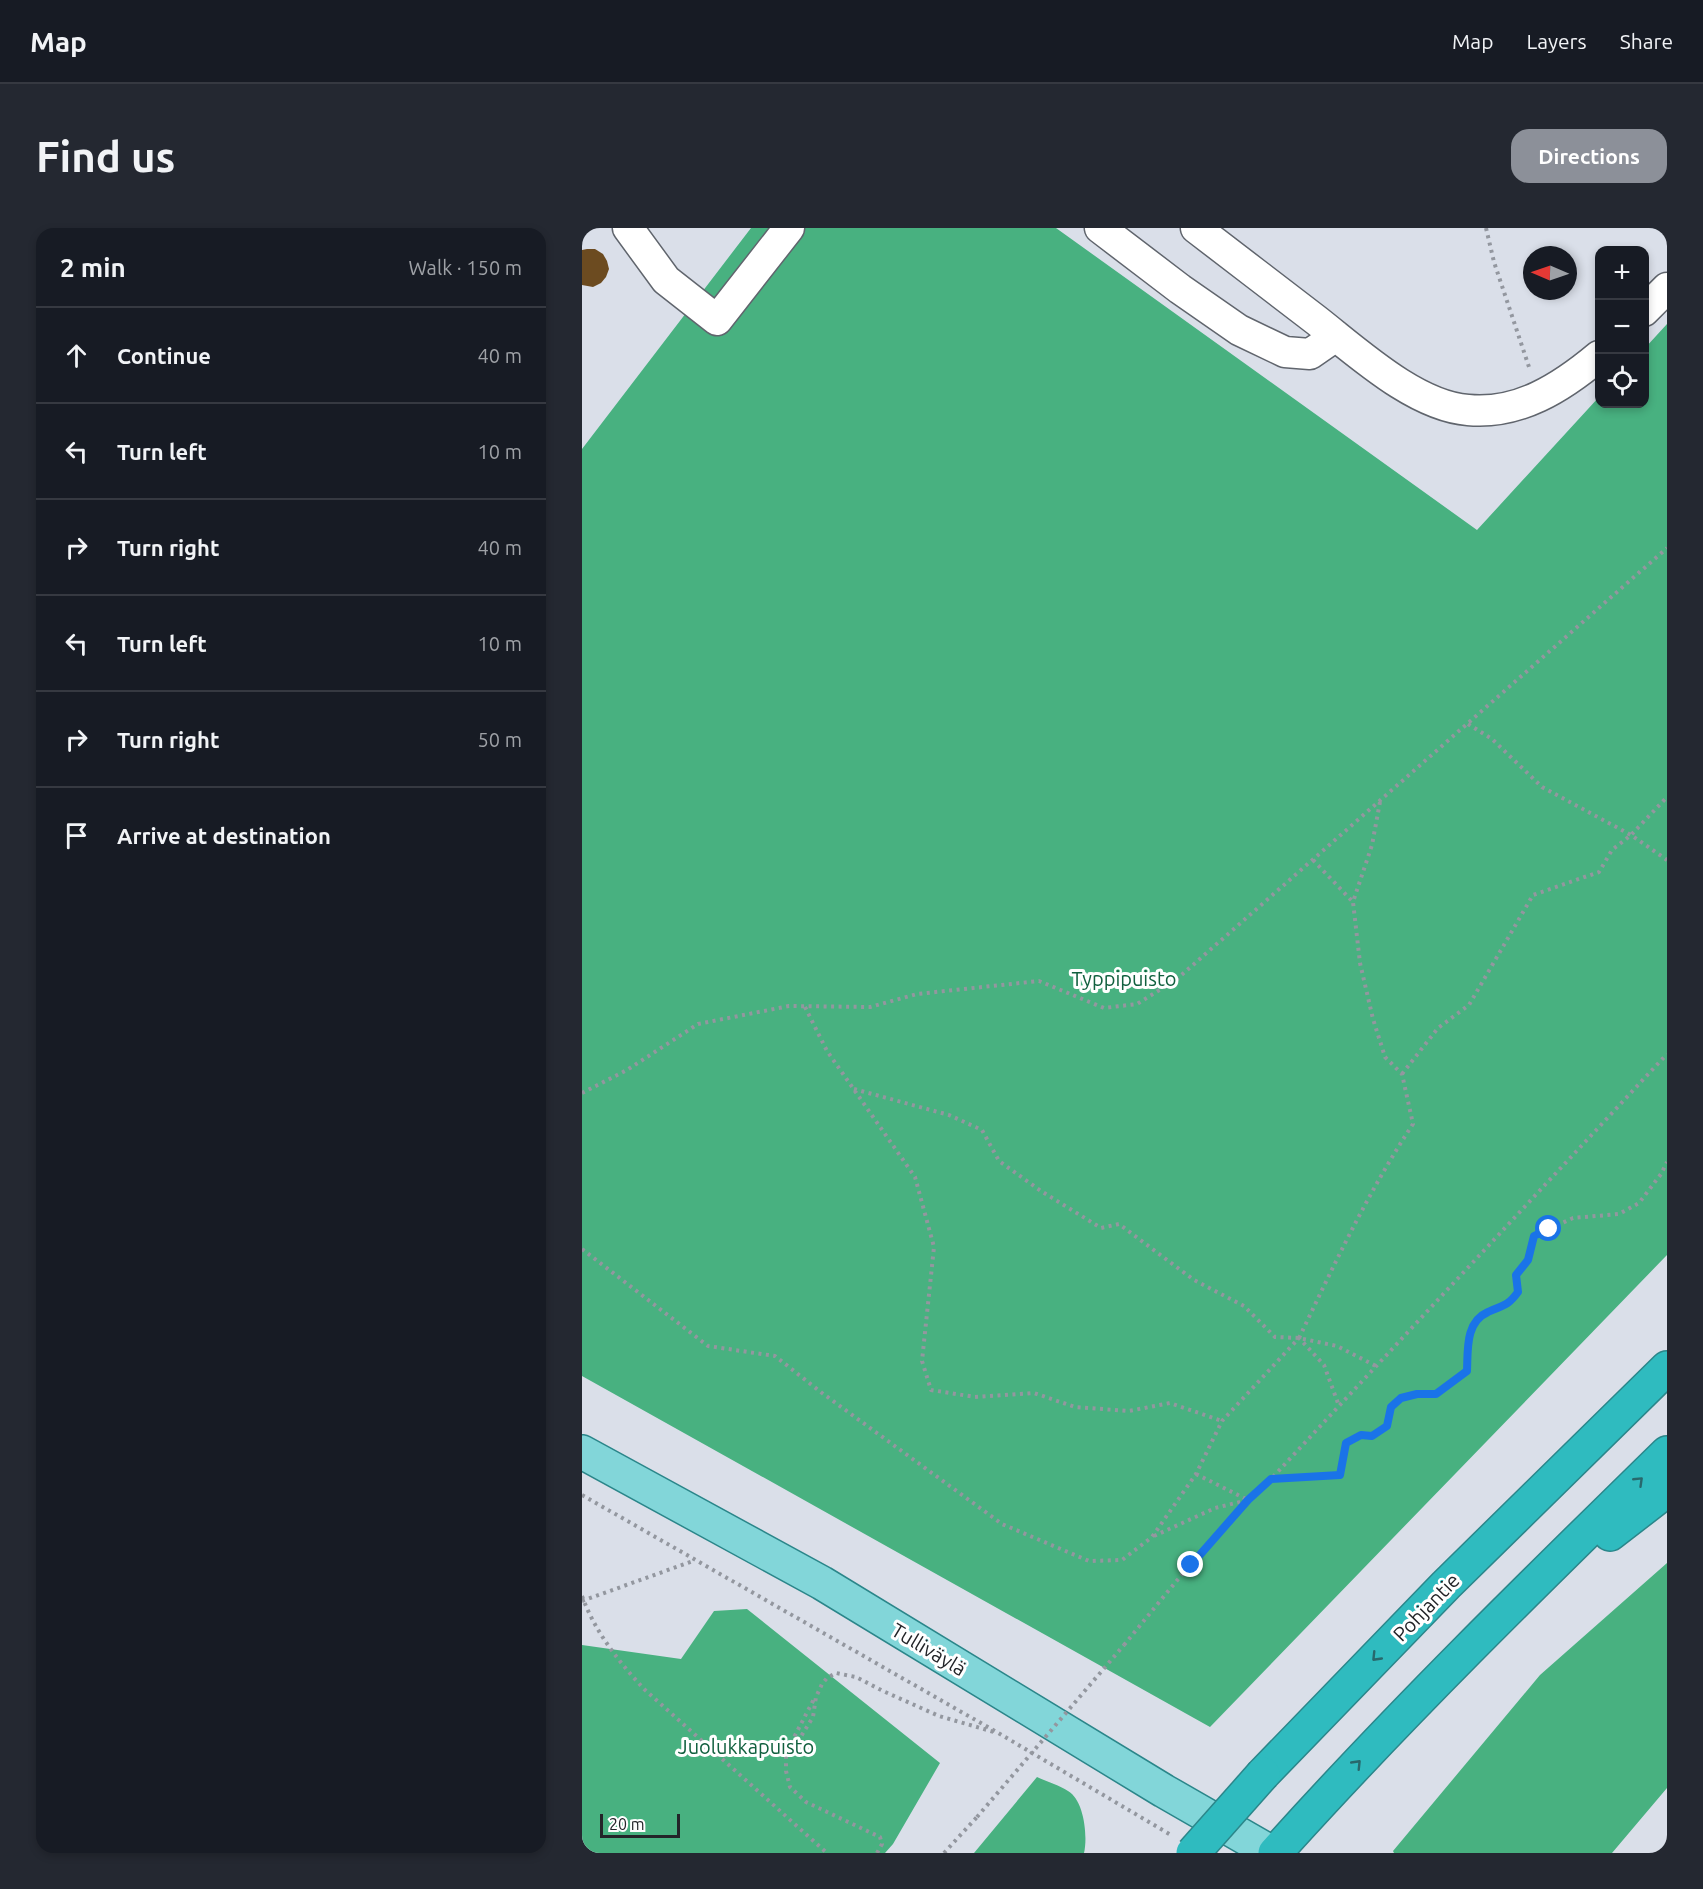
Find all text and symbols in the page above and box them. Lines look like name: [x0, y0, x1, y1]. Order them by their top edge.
text: Map: [30, 26, 87, 57]
text: Map: [1452, 29, 1493, 53]
text: Layers: [1526, 29, 1587, 53]
text: Share: [1620, 29, 1673, 53]
button: Directions: [1511, 129, 1667, 183]
text: Find us: [36, 133, 175, 180]
north arrow: [1523, 246, 1577, 300]
map controls: [1595, 246, 1649, 408]
button: +: [1595, 246, 1649, 300]
text: 2 min: [60, 253, 126, 282]
text: Walk · 150 m: [409, 256, 522, 279]
button: −: [1595, 300, 1649, 354]
icon: ahead: [60, 339, 93, 372]
text: Continue: [117, 343, 211, 368]
text: 40 m: [478, 344, 522, 367]
button: locate: [1595, 354, 1649, 408]
icon: left: [60, 435, 93, 468]
text: Turn left: [117, 439, 207, 464]
text: 10 m: [478, 440, 522, 463]
icon: right: [60, 531, 93, 564]
text: Turn right: [117, 535, 219, 560]
text: 40 m: [478, 536, 522, 559]
icon: left: [60, 627, 93, 660]
text: Turn left: [117, 631, 207, 656]
text: 10 m: [478, 632, 522, 655]
icon: right: [60, 723, 93, 756]
text: Turn right: [117, 727, 219, 752]
text: 50 m: [478, 728, 522, 751]
icon: arrive: [60, 819, 93, 852]
text: Arrive at destination: [117, 823, 331, 848]
park label: Typpipuisto: [1072, 967, 1176, 990]
route start: [1535, 1215, 1561, 1241]
one-way arrow: [1631, 1477, 1642, 1488]
route end: [1177, 1551, 1203, 1577]
street label: Pohjantie: [1388, 1568, 1464, 1646]
street label: Tulliväylä: [888, 1618, 970, 1680]
one-way arrow: [1372, 1651, 1383, 1661]
park label: Juolukkapuisto: [678, 1735, 814, 1758]
one-way arrow: [1350, 1761, 1361, 1772]
scale bar: [600, 1811, 680, 1838]
text: 20 m: [609, 1815, 645, 1833]

